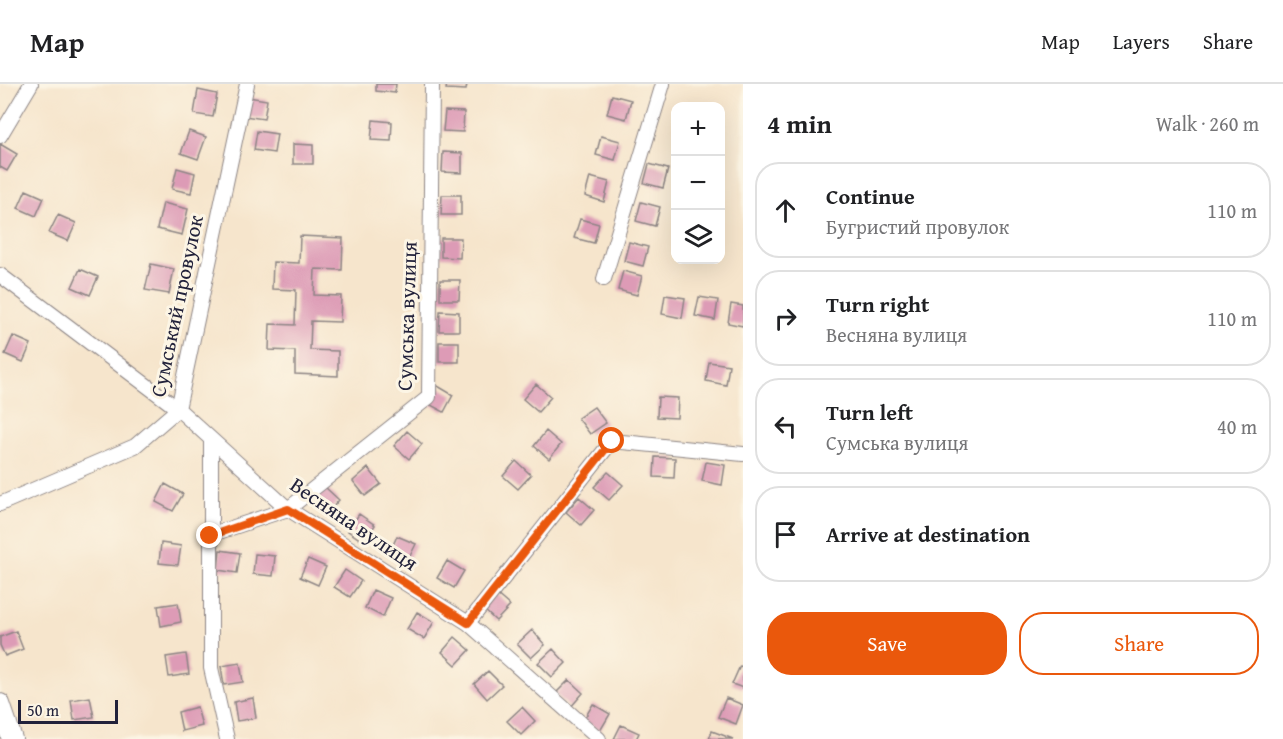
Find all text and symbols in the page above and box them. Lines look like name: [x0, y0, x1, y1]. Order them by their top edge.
text: Map: [30, 21, 84, 62]
text: Map: [1041, 26, 1080, 57]
text: Layers: [1113, 26, 1170, 57]
text: Share: [1203, 26, 1253, 57]
map controls: [671, 102, 725, 264]
button: +: [671, 102, 725, 156]
text: 4 min: [767, 104, 832, 143]
text: Walk · 260 m: [1156, 109, 1259, 138]
button: −: [671, 156, 725, 210]
text: Continue: [826, 180, 915, 212]
icon: ahead: [769, 194, 802, 227]
text: 110 m: [1207, 196, 1257, 225]
button: layers: [671, 210, 725, 264]
street label: Сумський провулок: [142, 212, 211, 400]
text: Бугристий провулок: [826, 212, 1009, 241]
street label: Сумська вулиця: [388, 240, 425, 391]
text: Turn right: [826, 288, 929, 320]
icon: right: [769, 302, 802, 335]
text: 110 m: [1207, 304, 1257, 333]
text: Весняна вулиця: [826, 320, 967, 349]
text: Turn left: [826, 396, 913, 428]
icon: left: [769, 410, 802, 443]
text: 40 m: [1217, 412, 1257, 441]
route start: [598, 427, 624, 453]
text: Сумська вулиця: [826, 428, 968, 457]
street label: Весняна вулиця: [284, 469, 425, 578]
icon: arrive: [769, 518, 802, 551]
text: Arrive at destination: [826, 518, 1030, 550]
route end: [196, 522, 222, 548]
button: Save: [767, 612, 1007, 675]
button: Share: [1019, 612, 1259, 675]
scale bar: [18, 697, 118, 724]
text: 50 m: [27, 698, 59, 722]

